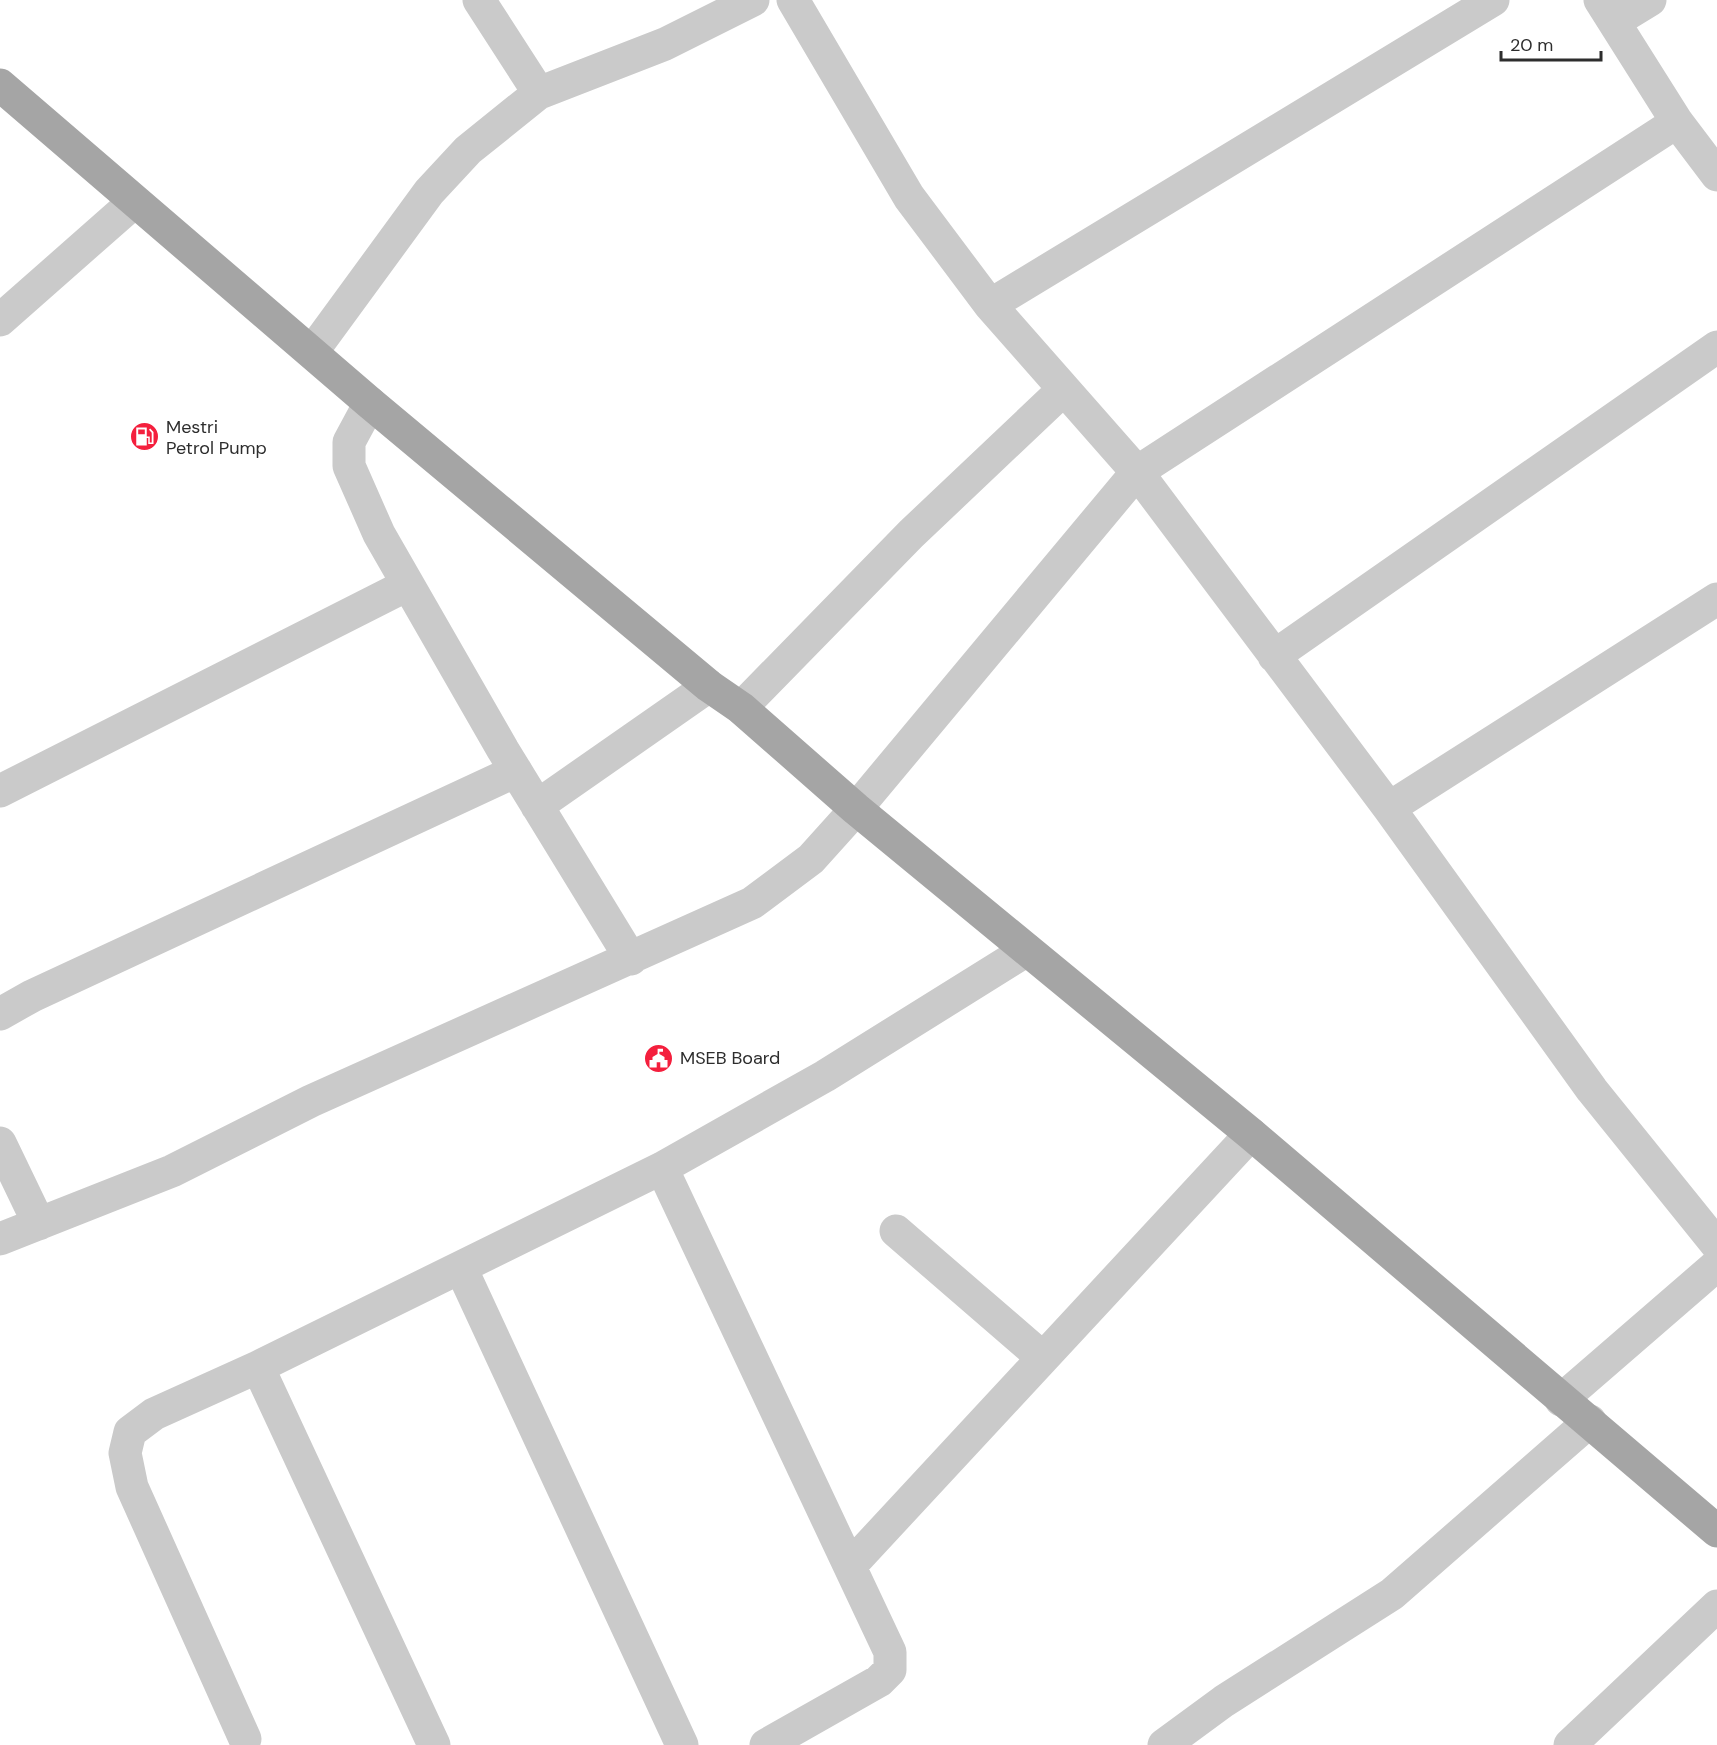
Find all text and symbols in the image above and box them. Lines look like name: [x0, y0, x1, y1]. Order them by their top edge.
scale bar: [1501, 24, 1602, 62]
text: 20 m: [1510, 33, 1553, 57]
place label: Mestri Petrol Pump: [166, 415, 267, 460]
fuel station icon: Mestri Petrol Pump: [129, 421, 161, 453]
public building icon: MSEB Board: [643, 1042, 675, 1074]
place label: MSEB Board: [680, 1046, 780, 1070]

